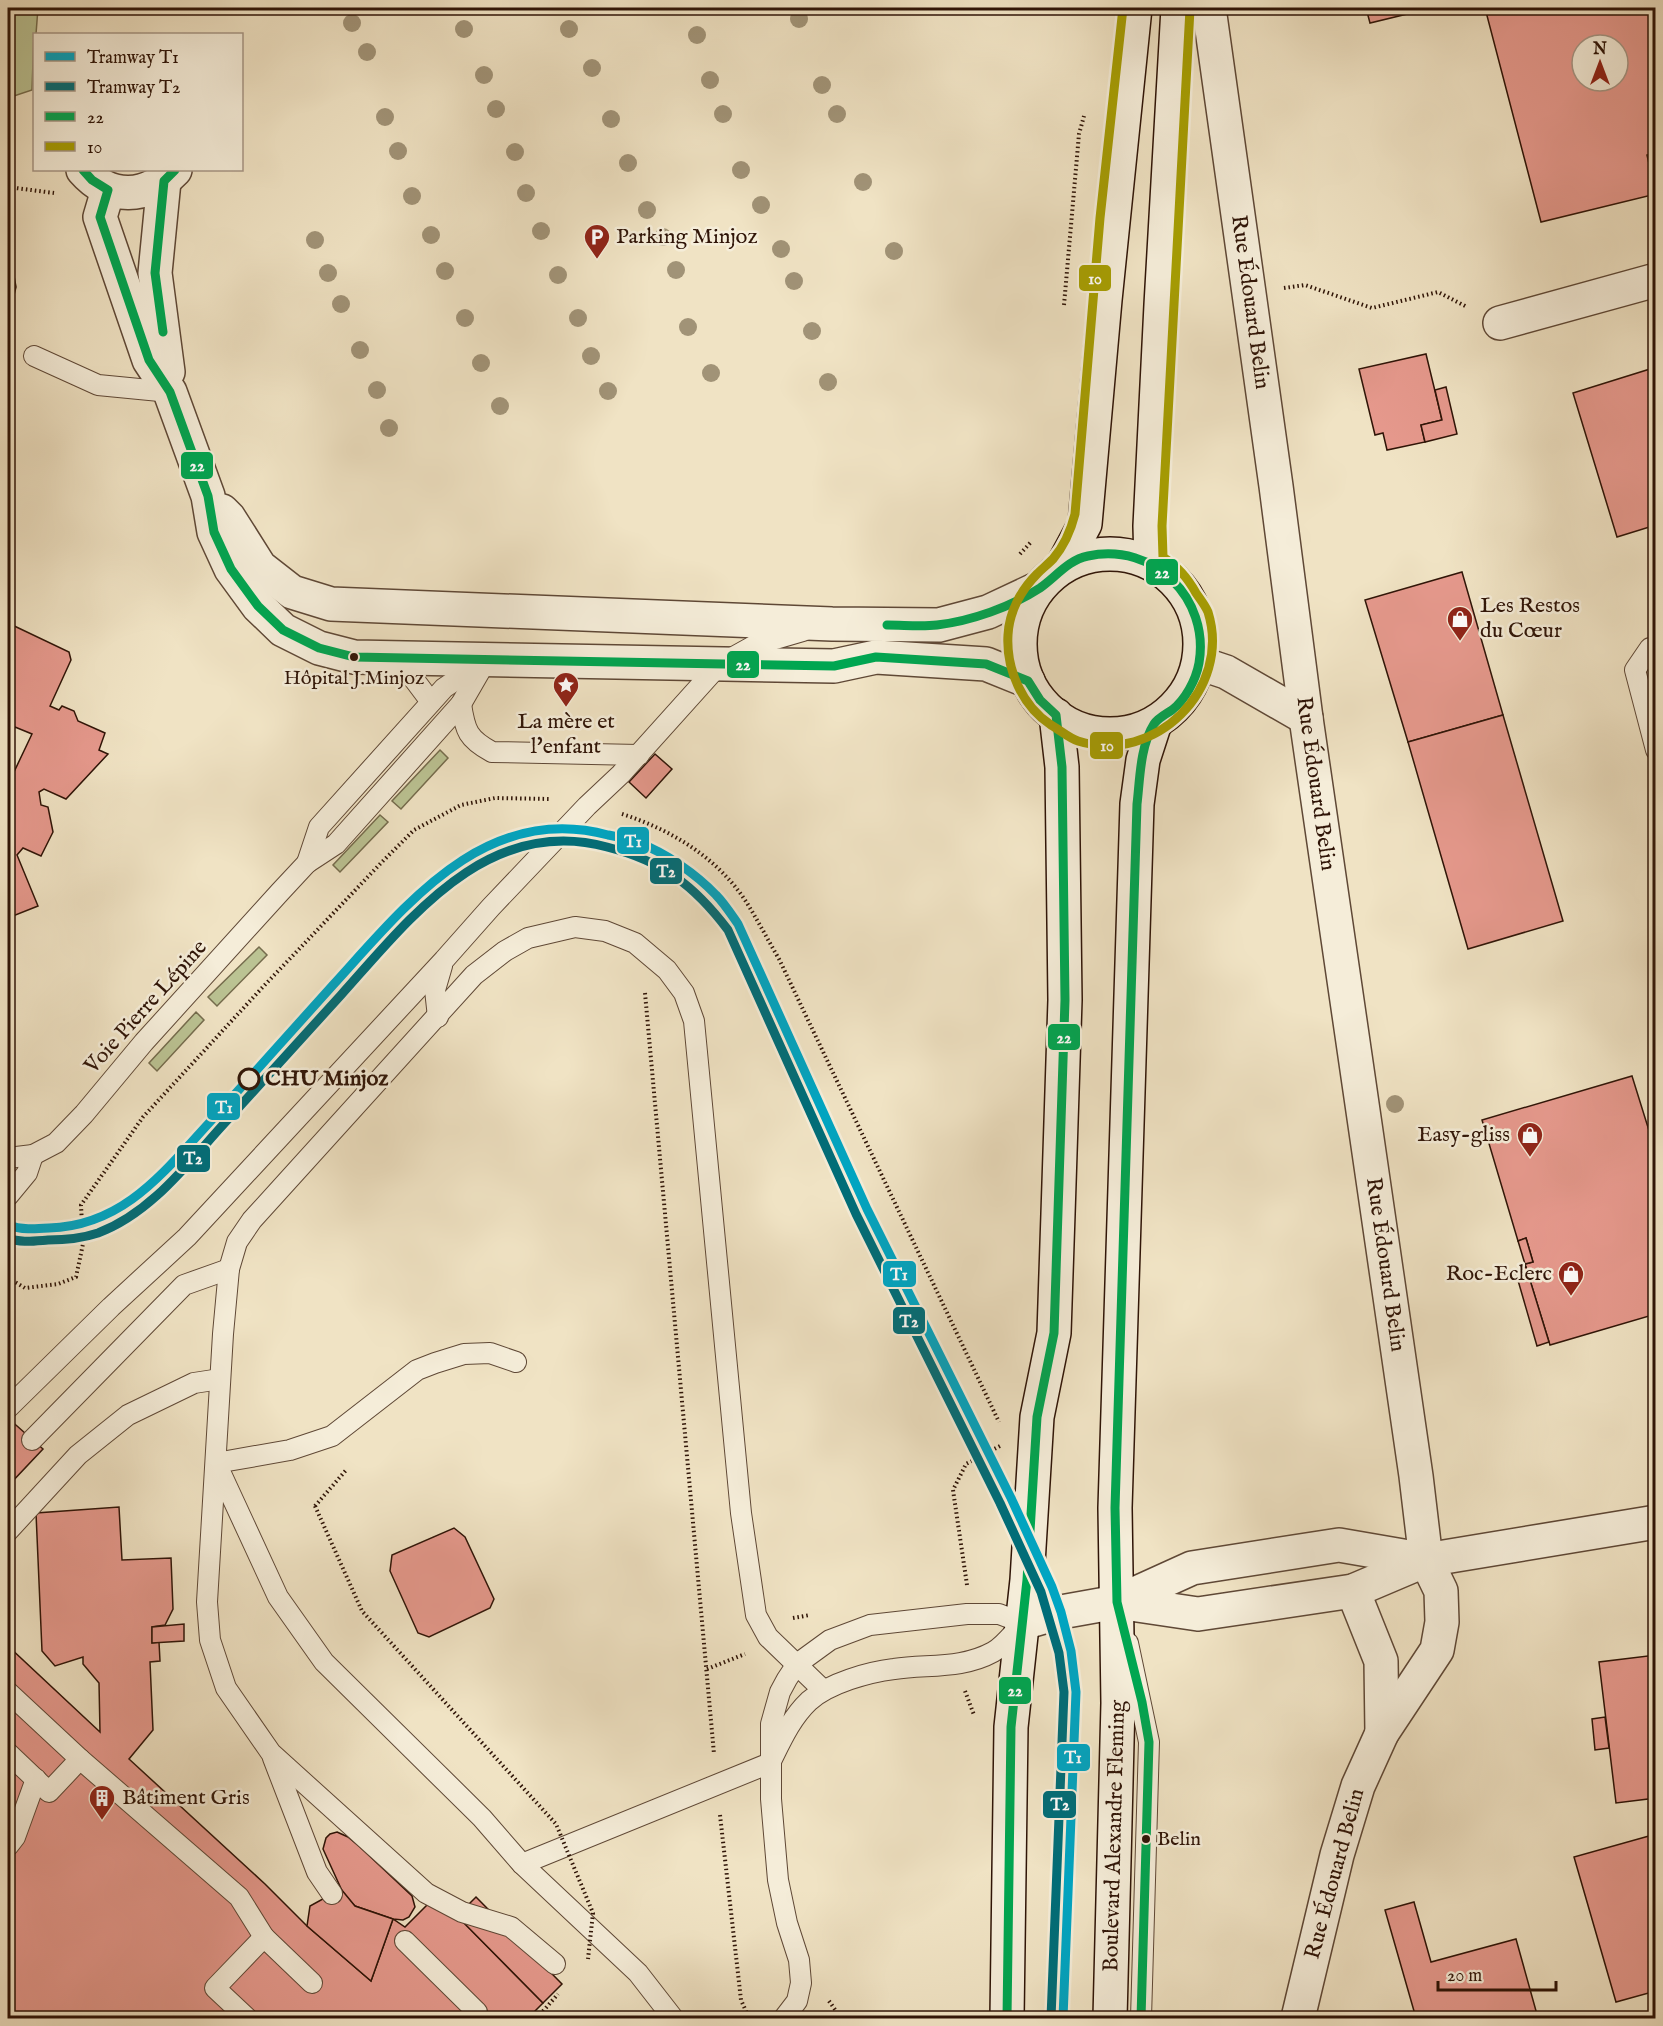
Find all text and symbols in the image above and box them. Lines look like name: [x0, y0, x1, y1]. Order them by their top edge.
legend: [33, 33, 243, 171]
north arrow: [1570, 33, 1630, 93]
text: N: [1592, 40, 1607, 60]
text: Tramway T1: [87, 47, 179, 70]
text: Tramway T2: [87, 77, 181, 100]
text: 22: [87, 107, 104, 130]
text: 10: [87, 137, 102, 160]
street label: Rue Édouard Belin: [1224, 213, 1276, 391]
parking icon: Parking Minjoz: [582, 222, 612, 260]
place label: Parking Minjoz: [616, 223, 758, 251]
line badge: 10: [1078, 264, 1112, 292]
text: 10: [1088, 270, 1102, 290]
line badge: 22: [180, 451, 214, 480]
text: 22: [189, 457, 205, 477]
line badge: 22: [1145, 558, 1179, 586]
text: 22: [1154, 564, 1170, 584]
place label: Les Restos du Cœur: [1480, 592, 1580, 645]
shop icon: Les Restos du Cœur: [1445, 604, 1475, 642]
line badge: 22: [726, 650, 760, 679]
marker: Hôpital J.Minjoz: [348, 651, 360, 663]
text: 22: [735, 656, 751, 676]
place label: Hôpital J.Minjoz: [284, 666, 424, 691]
place icon: La mère et l'enfant: [551, 670, 581, 708]
street label: Rue Édouard Belin: [1289, 695, 1342, 873]
place label: La mère et l'enfant: [517, 708, 615, 761]
line badge: 10: [1089, 731, 1124, 760]
text: 10: [1100, 737, 1114, 757]
line badge: T1: [616, 826, 650, 855]
text: T1: [623, 833, 642, 853]
line badge: T2: [649, 857, 683, 885]
text: T2: [655, 863, 676, 883]
street label: Voie Pierre Lépine: [78, 934, 214, 1081]
line badge: 22: [1047, 1023, 1081, 1051]
text: 22: [1056, 1029, 1072, 1049]
place label: CHU Minjoz: [265, 1065, 389, 1093]
marker: CHU Minjoz: [238, 1068, 260, 1090]
line badge: T1: [206, 1092, 241, 1121]
text: T1: [214, 1099, 233, 1119]
shop icon: Easy-gliss: [1515, 1120, 1545, 1158]
place label: Easy-gliss: [1417, 1121, 1510, 1149]
line badge: T2: [176, 1144, 211, 1173]
text: T2: [182, 1150, 203, 1170]
street label: Rue Édouard Belin: [1359, 1176, 1412, 1354]
shop icon: Roc-Eclerc: [1556, 1259, 1586, 1297]
line badge: T1: [882, 1260, 917, 1288]
place label: Roc-Eclerc: [1446, 1260, 1552, 1288]
text: T1: [889, 1266, 908, 1286]
line badge: T2: [892, 1306, 926, 1335]
text: T2: [898, 1313, 919, 1333]
line badge: 22: [998, 1676, 1032, 1705]
text: 22: [1007, 1682, 1023, 1702]
street label: Boulevard Alexandre Fleming: [1097, 1699, 1132, 1972]
line badge: T1: [1056, 1743, 1091, 1772]
text: T1: [1063, 1749, 1082, 1769]
building icon: Bâtiment Gris: [87, 1783, 117, 1821]
place label: Bâtiment Gris: [122, 1784, 250, 1812]
street label: Rue Édouard Belin: [1299, 1785, 1371, 1962]
line badge: T2: [1042, 1790, 1077, 1819]
text: T2: [1049, 1796, 1070, 1816]
place label: Belin: [1157, 1827, 1201, 1852]
marker: Belin: [1140, 1833, 1152, 1845]
scale bar: [1438, 1954, 1556, 1992]
text: 20 m: [1447, 1965, 1482, 1988]

